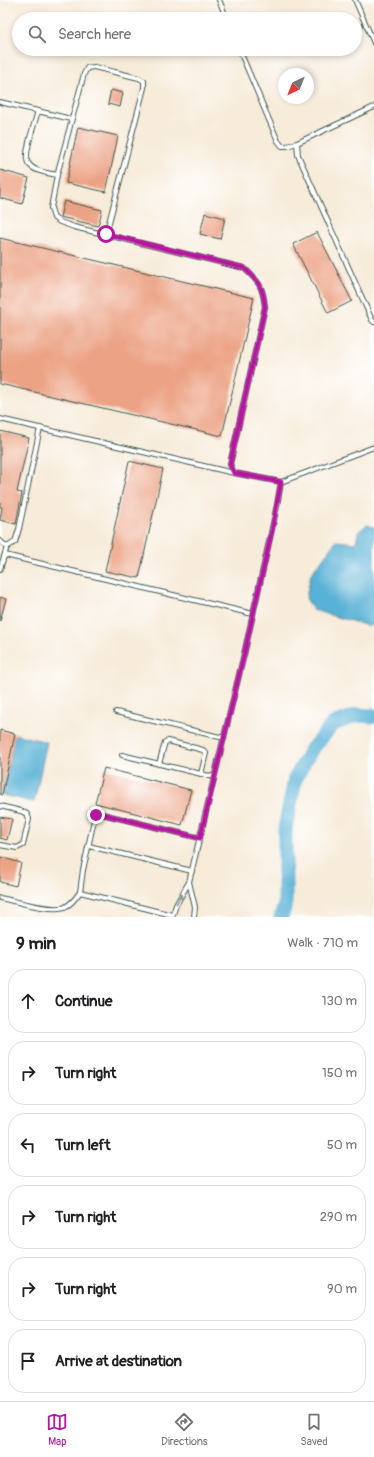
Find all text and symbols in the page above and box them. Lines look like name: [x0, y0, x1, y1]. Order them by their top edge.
search box: [12, 12, 362, 56]
icon: search: [26, 23, 48, 45]
text: Search here: [58, 25, 131, 44]
north arrow: [278, 68, 314, 104]
route start: [97, 225, 115, 243]
route end: [87, 806, 105, 824]
one-way arrow: [176, 893, 183, 905]
text: 9 min: [16, 933, 56, 954]
text: Walk · 710 m: [287, 935, 358, 951]
icon: ahead: [17, 990, 39, 1012]
text: Continue: [55, 992, 113, 1011]
text: 130 m: [321, 993, 357, 1009]
icon: right: [17, 1062, 39, 1084]
text: Turn right: [55, 1064, 116, 1083]
text: 150 m: [322, 1065, 357, 1081]
icon: left: [17, 1134, 39, 1156]
text: Turn left: [55, 1136, 111, 1155]
text: 50 m: [327, 1137, 357, 1153]
icon: right: [17, 1206, 39, 1228]
text: Turn right: [55, 1208, 116, 1227]
text: 290 m: [320, 1209, 357, 1225]
icon: right: [17, 1278, 39, 1300]
text: Turn right: [55, 1280, 116, 1299]
text: 90 m: [327, 1281, 357, 1297]
icon: arrive: [17, 1350, 39, 1372]
text: Arrive at destination: [55, 1352, 182, 1371]
tab: Map: [46, 1411, 68, 1448]
tab: Directions: [161, 1411, 208, 1448]
tab: Saved: [300, 1411, 328, 1448]

